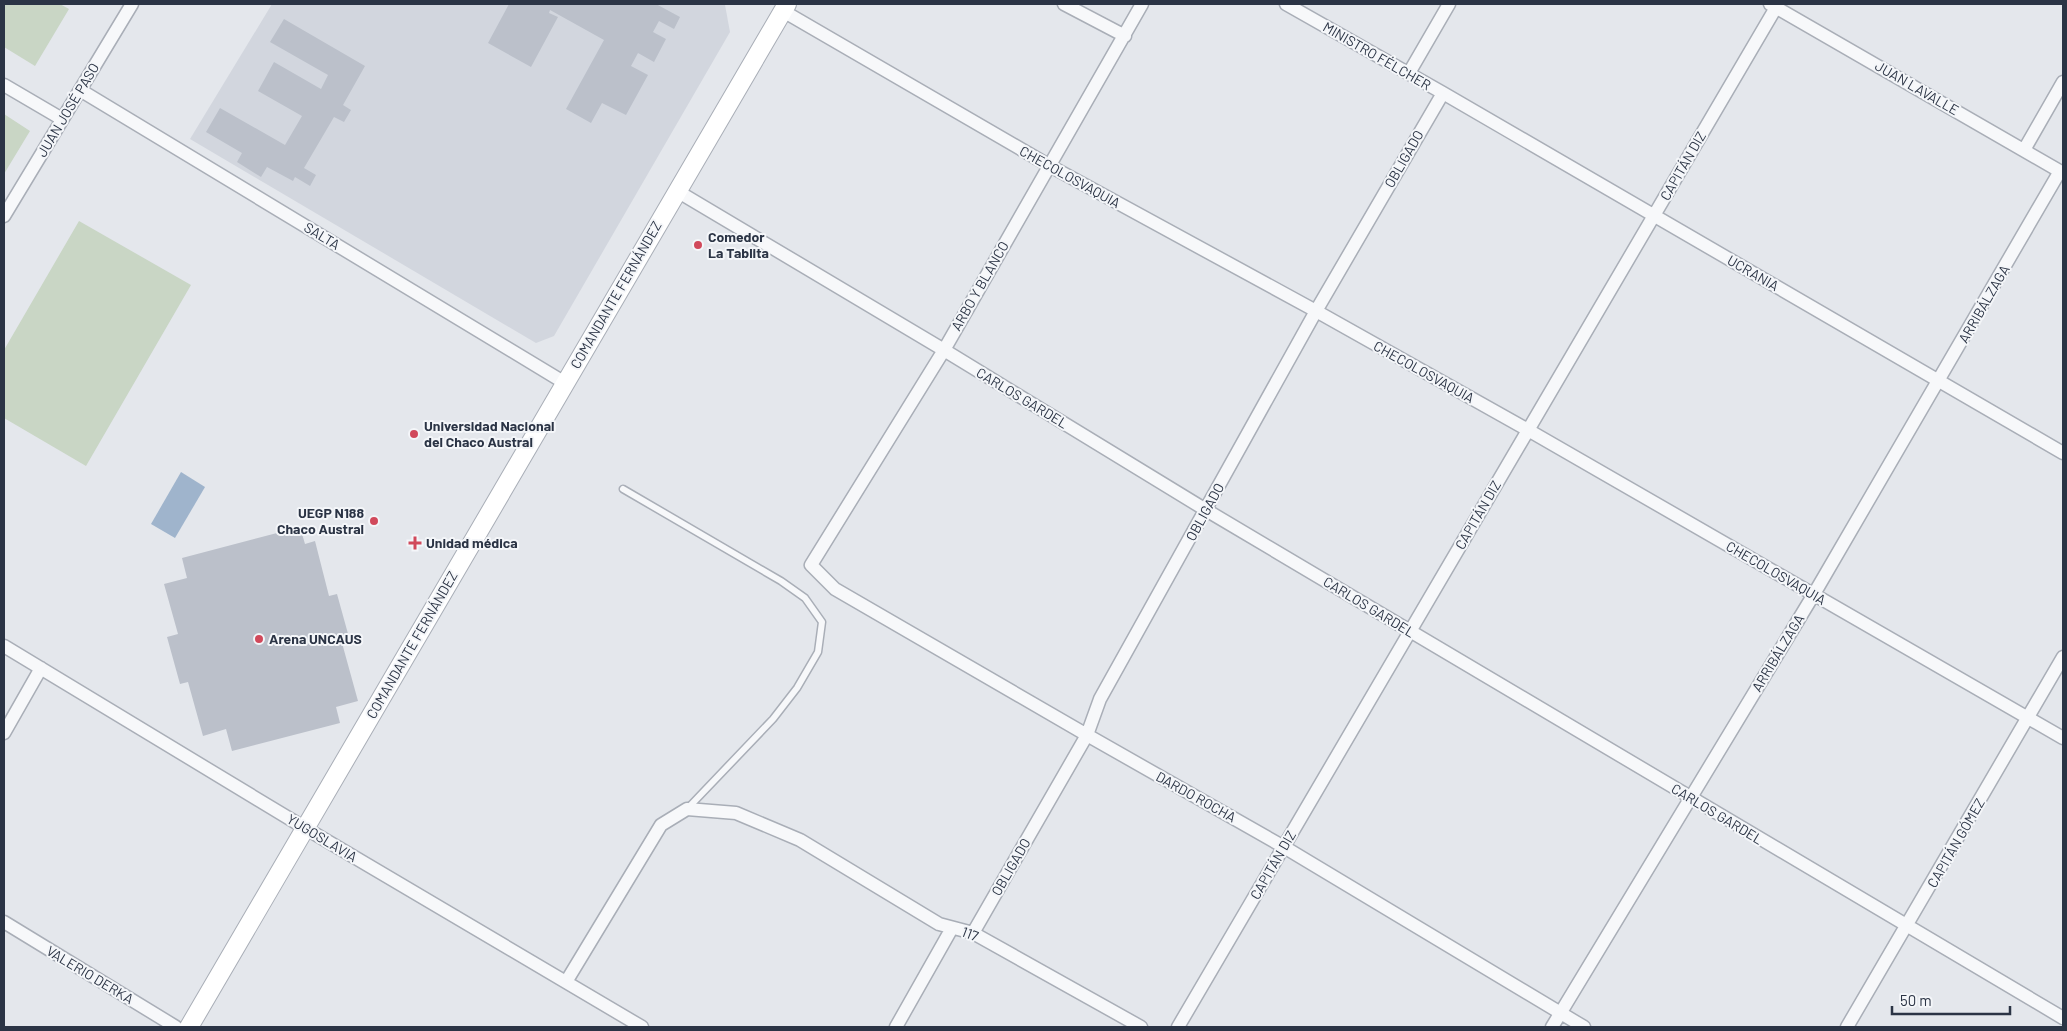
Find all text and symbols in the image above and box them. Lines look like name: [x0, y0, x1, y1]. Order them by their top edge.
street label: MINISTRO FÉLCHER: [1320, 18, 1434, 93]
street label: JUAN LAVALLE: [1872, 57, 1962, 118]
street label: JUAN JOSÉ PASO: [33, 60, 102, 160]
street label: OBLIGADO: [1380, 127, 1427, 190]
street label: CAPITÁN DIZ: [1656, 128, 1709, 203]
street label: CHECOLOSVAQUIA: [1017, 142, 1124, 212]
street label: SALTA: [301, 218, 344, 253]
street label: COMANDANTE FERNÁNDEZ: [566, 218, 665, 372]
place label: Comedor La Tablita: [708, 228, 769, 261]
street label: ARBO Y BLANCO: [947, 238, 1012, 334]
marker: Comedor La Tablita: [692, 239, 704, 251]
street label: UCRANIA: [1725, 251, 1782, 294]
street label: ARRIBÁLZAGA: [1954, 261, 2013, 346]
street label: CHECOLOSVAQUIA: [1371, 337, 1478, 407]
street label: CARLOS GARDEL: [973, 364, 1071, 432]
place label: Universidad Nacional del Chaco Austral: [424, 417, 554, 450]
marker: Universidad Nacional del Chaco Austral: [408, 428, 420, 440]
street label: CAPITÁN DIZ: [1451, 477, 1504, 552]
street label: OBLIGADO: [1182, 480, 1227, 544]
place label: UEGP N188 Chaco Austral: [277, 504, 364, 537]
marker: UEGP N188 Chaco Austral: [368, 515, 380, 527]
place label: Unidad médica: [426, 534, 518, 551]
marker: Unidad médica: [408, 536, 422, 550]
street label: CHECOLOSVAQUIA: [1723, 537, 1830, 608]
street label: COMANDANTE FERNÁNDEZ: [362, 568, 461, 722]
street label: CARLOS GARDEL: [1320, 573, 1418, 641]
street label: ARRIBÁLZAGA: [1748, 611, 1808, 695]
place label: Arena UNCAUS: [269, 630, 362, 647]
marker: Arena UNCAUS: [253, 633, 265, 645]
street label: DARDO ROCHA: [1153, 768, 1240, 826]
street label: CARLOS GARDEL: [1668, 780, 1766, 848]
street label: CAPITÁN GÓMEZ: [1923, 795, 1988, 890]
street label: YUGOSLAVIA: [284, 810, 361, 865]
street label: CAPITÁN DIZ: [1246, 827, 1299, 902]
street label: OBLIGADO: [987, 835, 1034, 898]
street label: 117: [959, 923, 981, 945]
street label: VALERIO DERKA: [44, 942, 137, 1008]
scale bar: [1892, 984, 2010, 1016]
text: 50 m: [1900, 991, 1932, 1009]

